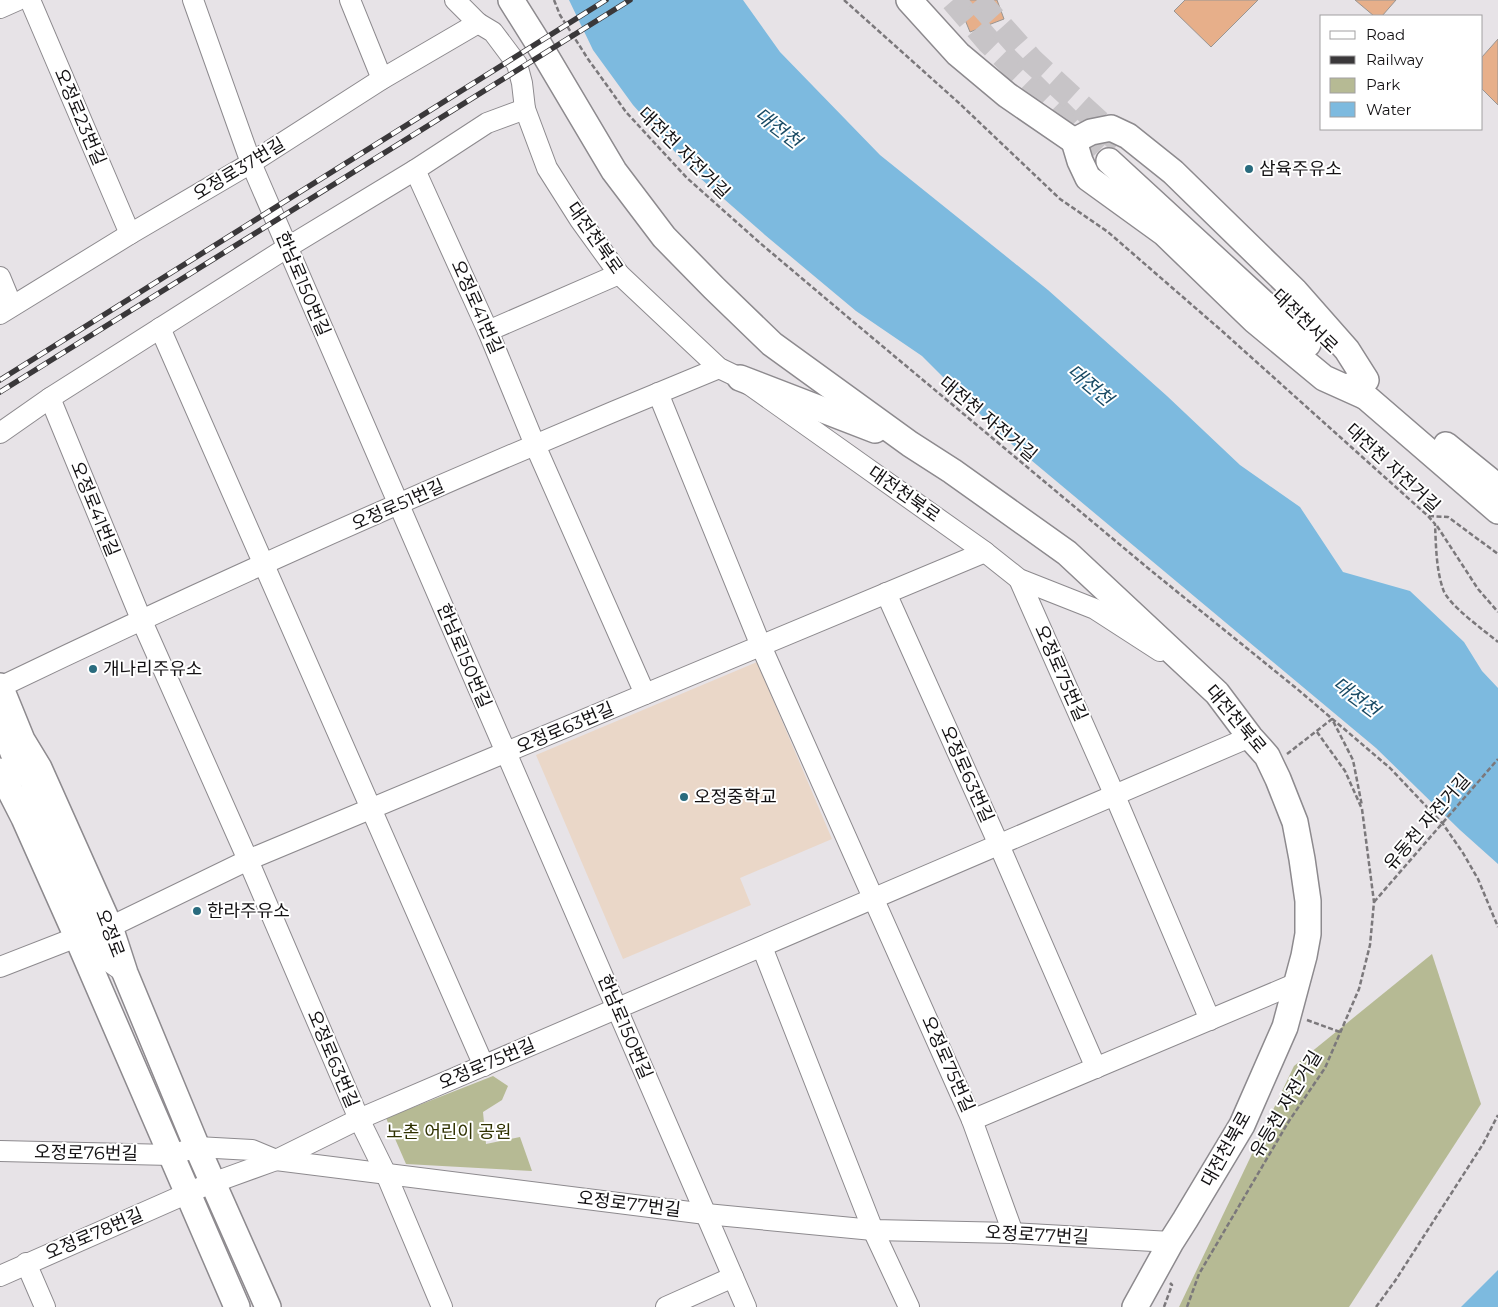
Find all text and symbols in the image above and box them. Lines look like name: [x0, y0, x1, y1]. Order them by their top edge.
legend: [1320, 15, 1483, 130]
text: Road: [1366, 25, 1405, 44]
text: Railway: [1366, 50, 1424, 69]
street label: 오정로23번길: [50, 65, 110, 169]
text: Park: [1366, 75, 1400, 94]
text: Water: [1366, 100, 1412, 119]
street label: 대전천 자전거길: [634, 103, 734, 203]
water label: 대전천: [750, 103, 807, 154]
street label: 오정로37번길: [189, 133, 289, 205]
place label: 삼육주유소: [1259, 158, 1342, 180]
marker: 삼육주유소: [1243, 163, 1255, 175]
street label: 대전천북로: [562, 198, 628, 278]
street label: 한남로150번길: [271, 228, 335, 340]
street label: 오정로41번길: [446, 257, 508, 357]
street label: 대전천서로: [1268, 284, 1342, 358]
water label: 대전천: [1063, 359, 1119, 412]
street label: 대전천 자전거길: [935, 372, 1041, 466]
street label: 대전천 자전거길: [1341, 419, 1445, 517]
street label: 오정로41번길: [66, 458, 124, 560]
street label: 대전천북로: [864, 461, 944, 527]
street label: 오정로51번길: [348, 475, 448, 535]
street label: 한남로150번길: [432, 600, 496, 712]
street label: 오정로75번길: [1030, 621, 1092, 725]
place label: 개나리주유소: [103, 658, 202, 680]
marker: 개나리주유소: [87, 663, 99, 675]
water label: 대전천: [1328, 672, 1385, 723]
street label: 대전천북로: [1201, 680, 1271, 758]
street label: 오정로63번길: [513, 698, 617, 758]
street label: 오정로63번길: [936, 722, 998, 826]
street label: 유동천 자전거길: [1379, 769, 1475, 875]
place label: 오정중학교: [694, 786, 777, 808]
marker: 오정중학교: [678, 791, 690, 803]
place label: 한라주유소: [207, 900, 290, 922]
marker: 한라주유소: [191, 905, 203, 917]
street label: 오정로: [91, 906, 129, 960]
street label: 한남로150번길: [593, 971, 657, 1083]
street label: 오정로63번길: [303, 1007, 363, 1111]
street label: 오정로75번길: [917, 1012, 979, 1116]
street label: 오정로75번길: [435, 1034, 539, 1094]
street label: 유등천 자전거길: [1246, 1047, 1326, 1161]
street label: 대전천북로: [1196, 1107, 1256, 1191]
park label: 노촌 어린이 공원: [386, 1121, 512, 1143]
street label: 오정로76번길: [34, 1141, 138, 1165]
street label: 오정로77번길: [576, 1187, 682, 1221]
street label: 오정로78번길: [42, 1203, 146, 1265]
street label: 오정로77번길: [984, 1221, 1090, 1249]

